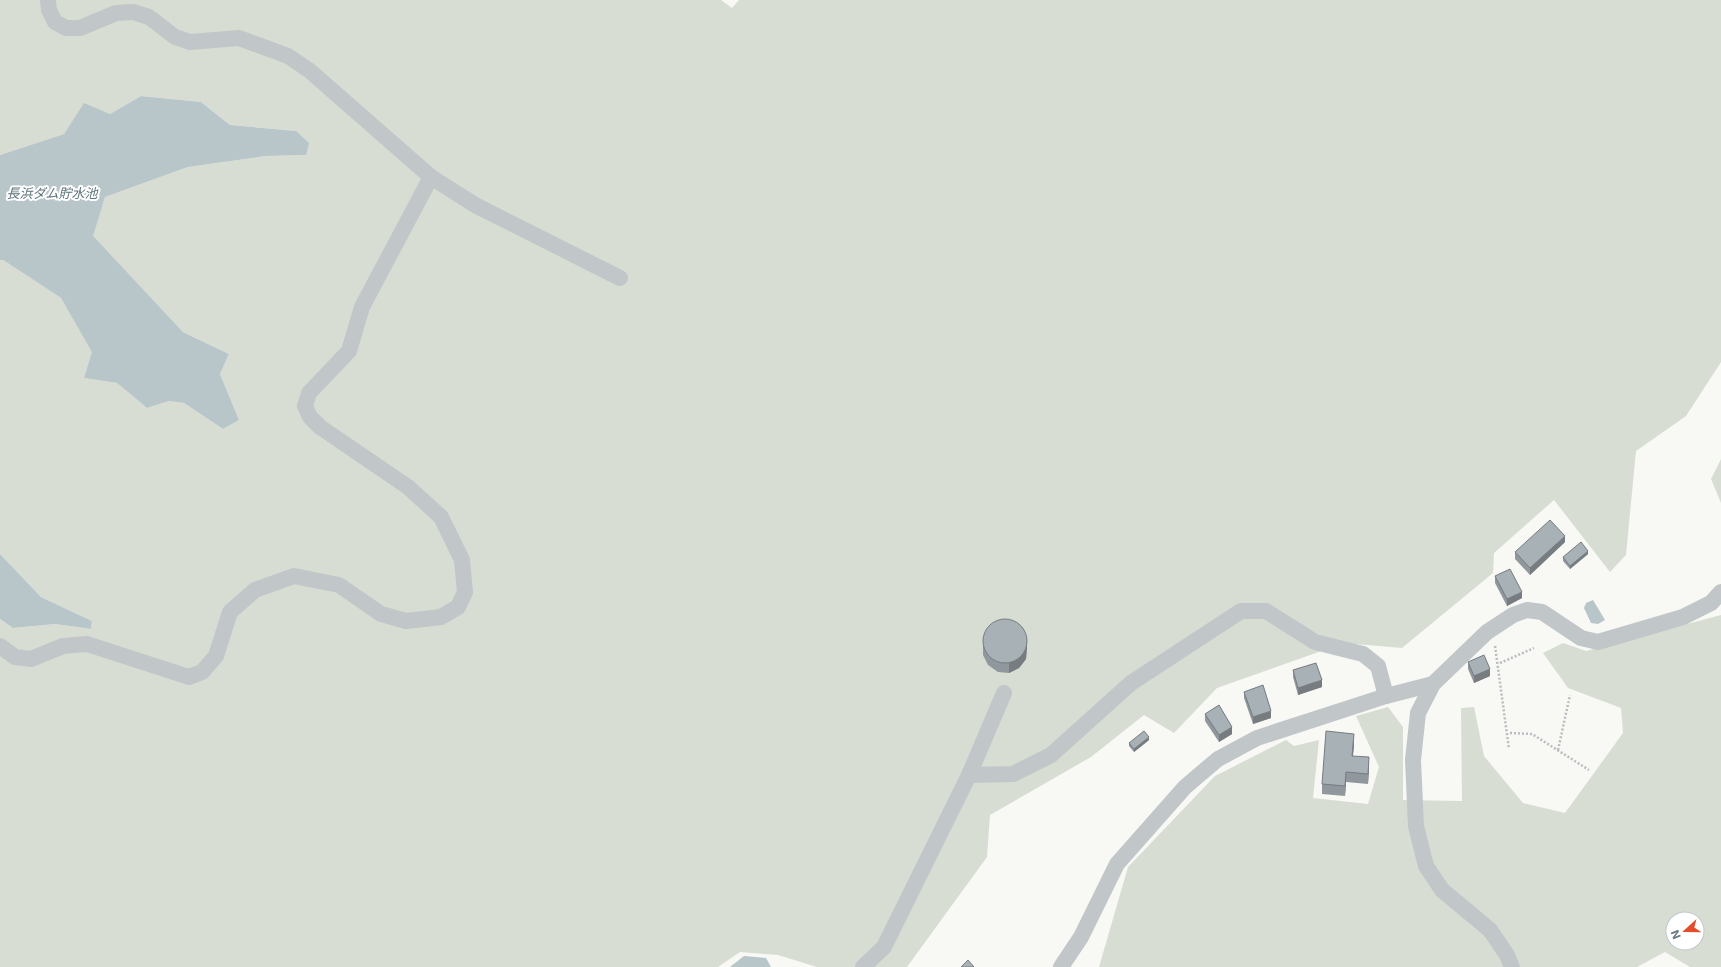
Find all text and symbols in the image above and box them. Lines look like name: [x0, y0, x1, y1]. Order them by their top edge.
water label: 長浜ダム貯水池: [6, 185, 99, 201]
north arrow: [1665, 911, 1705, 951]
text: N: [1668, 928, 1684, 941]

